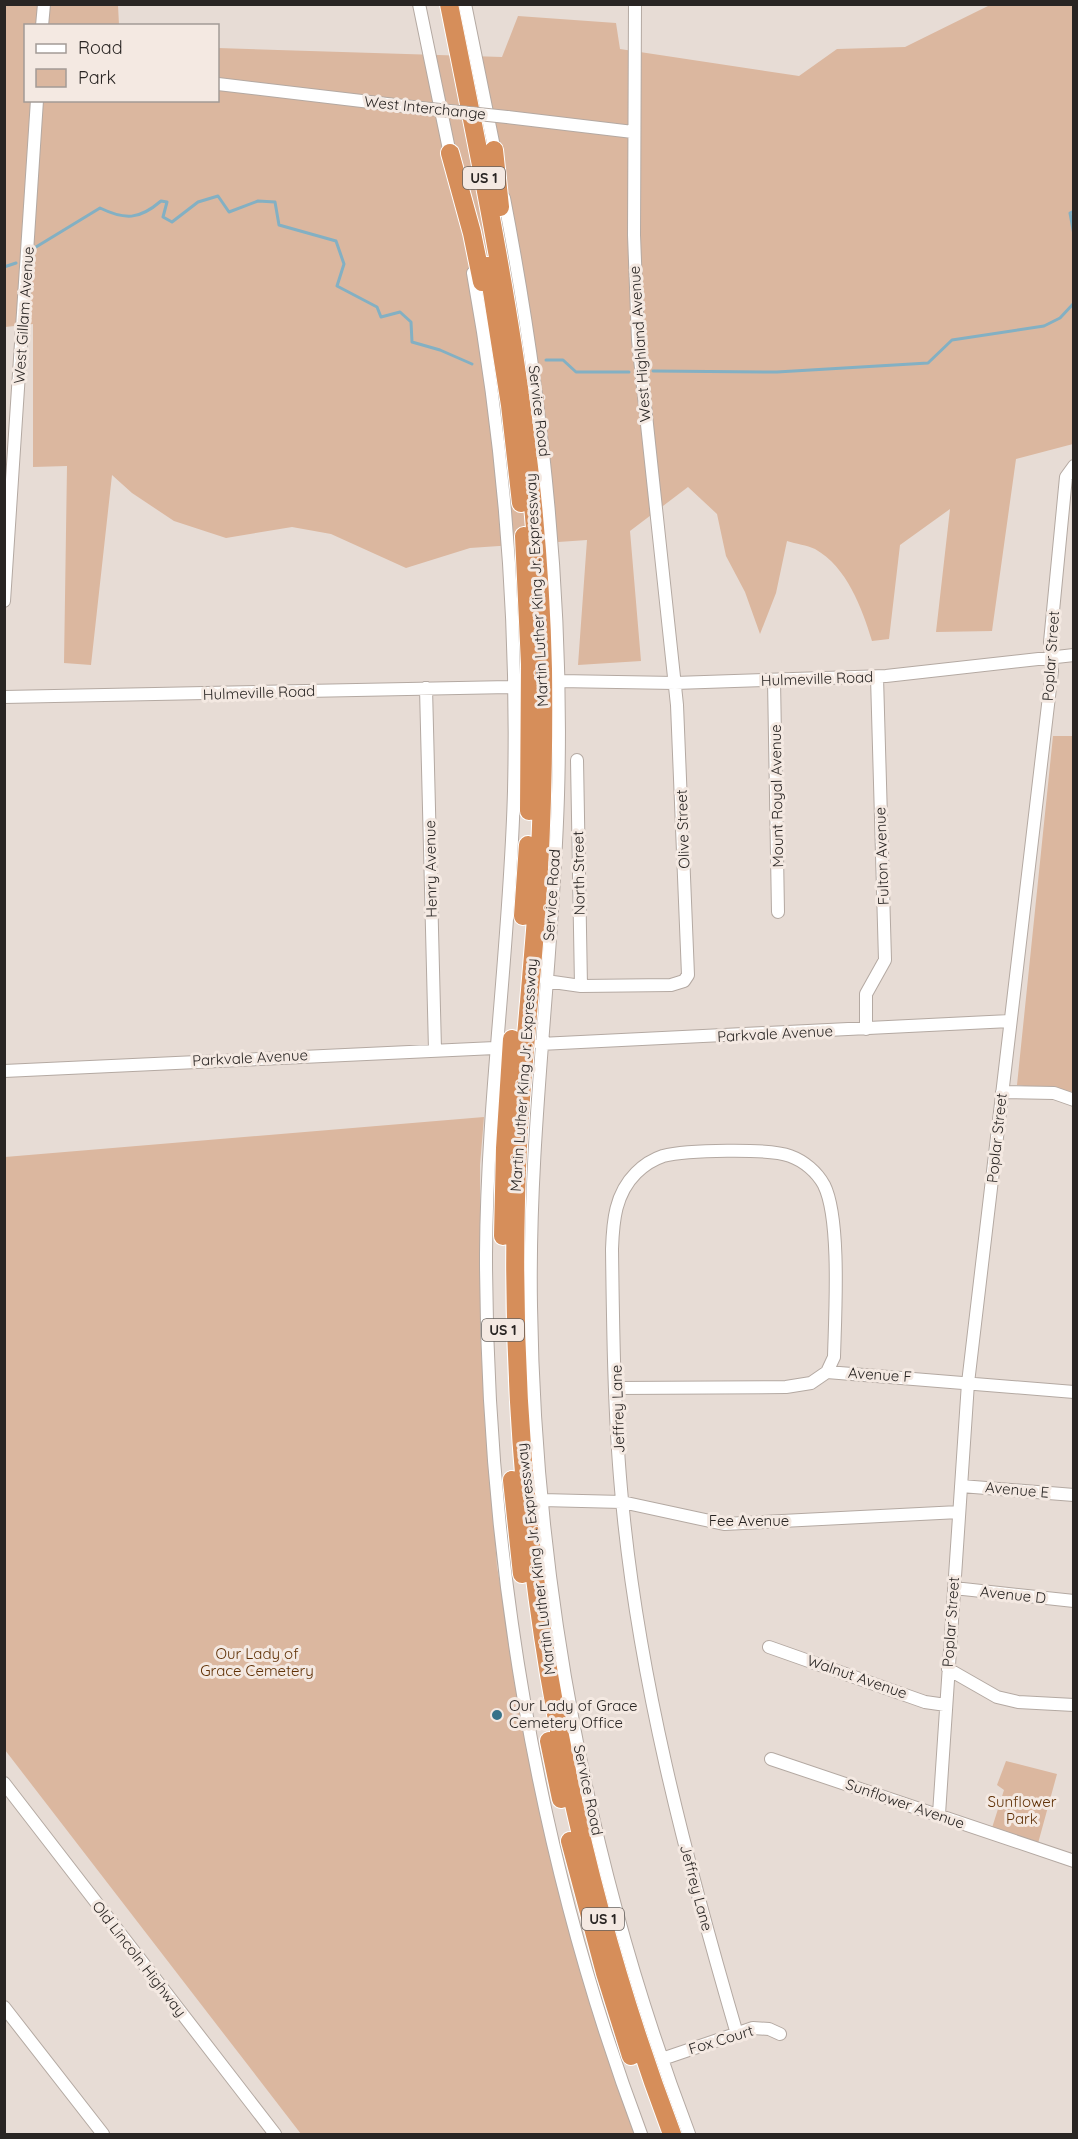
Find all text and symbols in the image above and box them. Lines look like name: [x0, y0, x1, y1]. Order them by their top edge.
legend: [24, 24, 219, 102]
text: Road: [78, 36, 123, 59]
text: Park: [78, 66, 116, 89]
street label: West Interchange: [363, 92, 487, 123]
road number: US 1: [463, 167, 505, 189]
street label: West Gillam Avenue: [9, 246, 38, 384]
street label: West Highland Avenue: [625, 265, 654, 423]
street label: Service Road: [524, 364, 555, 458]
street label: Martin Luther King Jr. Expressway: [521, 473, 552, 707]
street label: Poplar Street: [1038, 610, 1063, 702]
street label: Hulmeville Road: [760, 667, 874, 690]
street label: Hulmeville Road: [202, 681, 316, 704]
street label: Mount Royal Avenue: [766, 724, 787, 868]
street label: Olive Street: [672, 789, 693, 869]
street label: Fulton Avenue: [870, 807, 893, 905]
street label: Henry Avenue: [420, 820, 441, 918]
street label: North Street: [568, 831, 589, 915]
street label: Service Road: [539, 848, 564, 942]
street label: Martin Luther King Jr. Expressway: [506, 958, 541, 1192]
street label: Parkvale Avenue: [717, 1021, 833, 1046]
street label: Parkvale Avenue: [192, 1045, 308, 1070]
street label: Poplar Street: [982, 1092, 1011, 1184]
road number: US 1: [482, 1319, 524, 1341]
street label: Avenue F: [848, 1363, 913, 1386]
street label: Jeffrey Lane: [606, 1364, 629, 1454]
street label: Martin Luther King Jr. Expressway: [512, 1442, 559, 1676]
street label: Avenue E: [984, 1477, 1050, 1502]
street label: Fee Avenue: [709, 1511, 789, 1530]
street label: Poplar Street: [938, 1576, 963, 1668]
street label: Avenue D: [979, 1582, 1047, 1607]
park label: Our Lady of Grace Cemetery: [200, 1644, 314, 1680]
street label: Walnut Avenue: [805, 1651, 910, 1703]
place label: Our Lady of Grace Cemetery Office: [509, 1696, 638, 1732]
marker: Our Lady of Grace Cemetery Office: [490, 1708, 504, 1722]
street label: Service Road: [570, 1743, 607, 1837]
street label: Sunflower Avenue: [843, 1774, 967, 1833]
park label: Sunflower Park: [987, 1792, 1057, 1828]
street label: Jeffrey Lane: [676, 1843, 717, 1933]
street label: Old Lincoln Highway: [88, 1897, 191, 2020]
road number: US 1: [582, 1908, 624, 1930]
street label: Fox Court: [686, 2021, 756, 2058]

